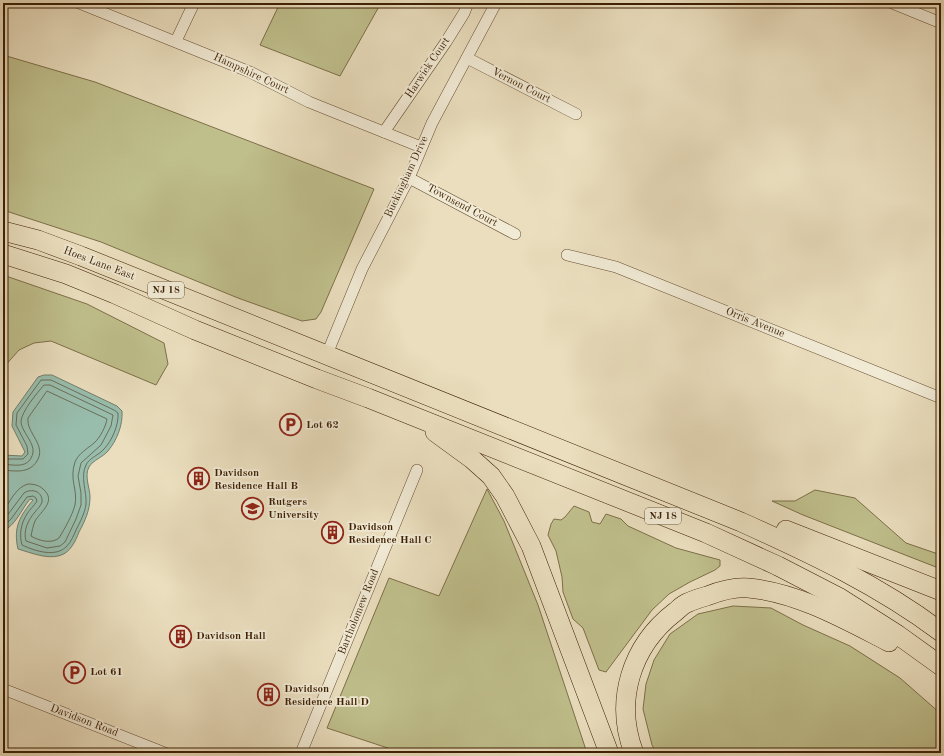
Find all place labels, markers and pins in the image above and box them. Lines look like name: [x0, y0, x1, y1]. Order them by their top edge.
parking icon: Lot 62: [277, 412, 303, 438]
place label: Lot 62: [306, 420, 339, 431]
building icon: Davidson Residence Hall B: [186, 466, 212, 492]
place label: Davidson Residence Hall B: [214, 468, 298, 492]
school or university icon: Rutgers University: [239, 495, 265, 521]
place label: Rutgers University: [268, 497, 319, 521]
building icon: Davidson Residence Hall C: [320, 520, 346, 546]
place label: Davidson Residence Hall C: [348, 522, 432, 546]
building icon: Davidson Hall: [167, 623, 193, 649]
place label: Davidson Hall: [196, 631, 266, 642]
parking icon: Lot 61: [61, 659, 87, 685]
place label: Lot 61: [90, 667, 123, 678]
building icon: Davidson Residence Hall D: [256, 682, 282, 708]
place label: Davidson Residence Hall D: [284, 684, 369, 708]

